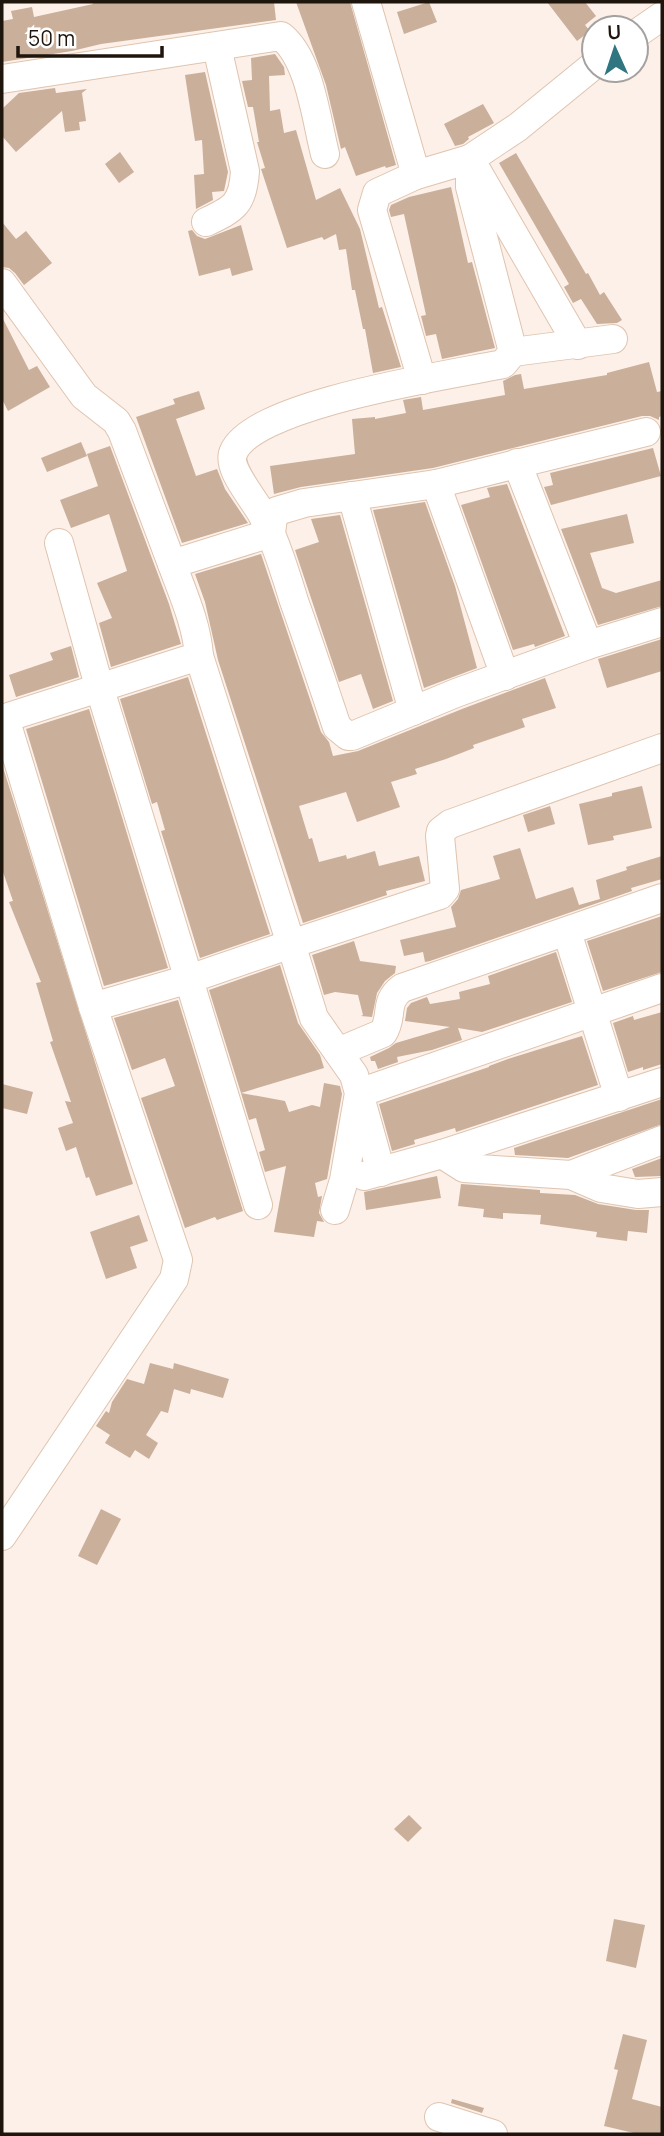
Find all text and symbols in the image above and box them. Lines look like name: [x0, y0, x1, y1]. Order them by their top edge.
scale bar: [18, 14, 161, 58]
north arrow: [580, 14, 650, 84]
text: U: [607, 19, 622, 45]
text: 50 m: [28, 24, 75, 52]

